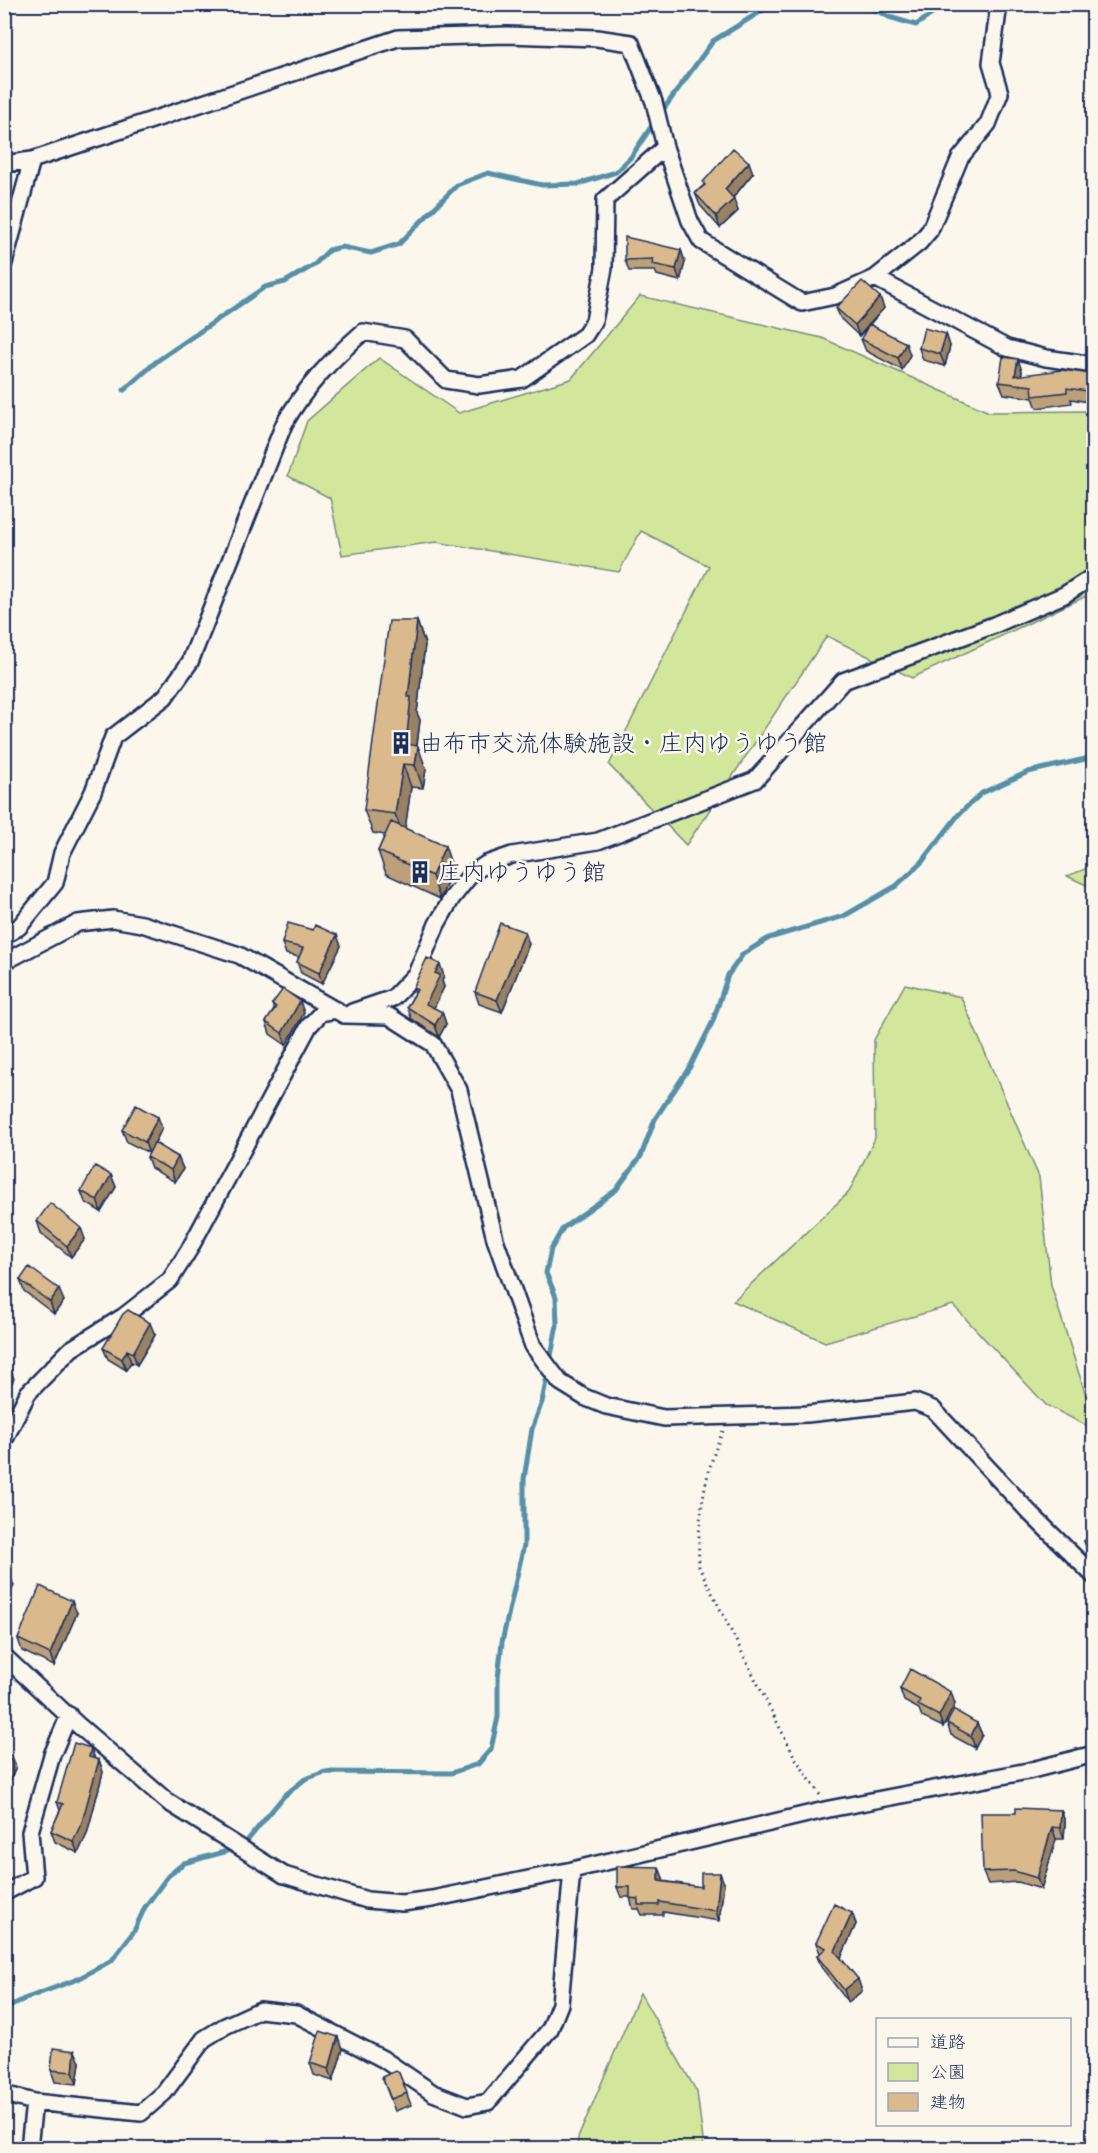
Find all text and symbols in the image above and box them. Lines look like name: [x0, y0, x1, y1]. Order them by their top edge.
place label: 由布市交流体験施設・庄内ゆうゆう館: [419, 728, 827, 758]
building icon: 由布市交流体験施設・庄内ゆうゆう館: [388, 730, 414, 756]
place label: 庄内ゆうゆう館: [438, 857, 606, 887]
building icon: 庄内ゆうゆう館: [407, 859, 433, 885]
legend: [876, 2018, 1071, 2126]
text: 道路: [930, 2031, 966, 2053]
text: 公園: [930, 2061, 966, 2083]
text: 建物: [930, 2091, 966, 2113]

